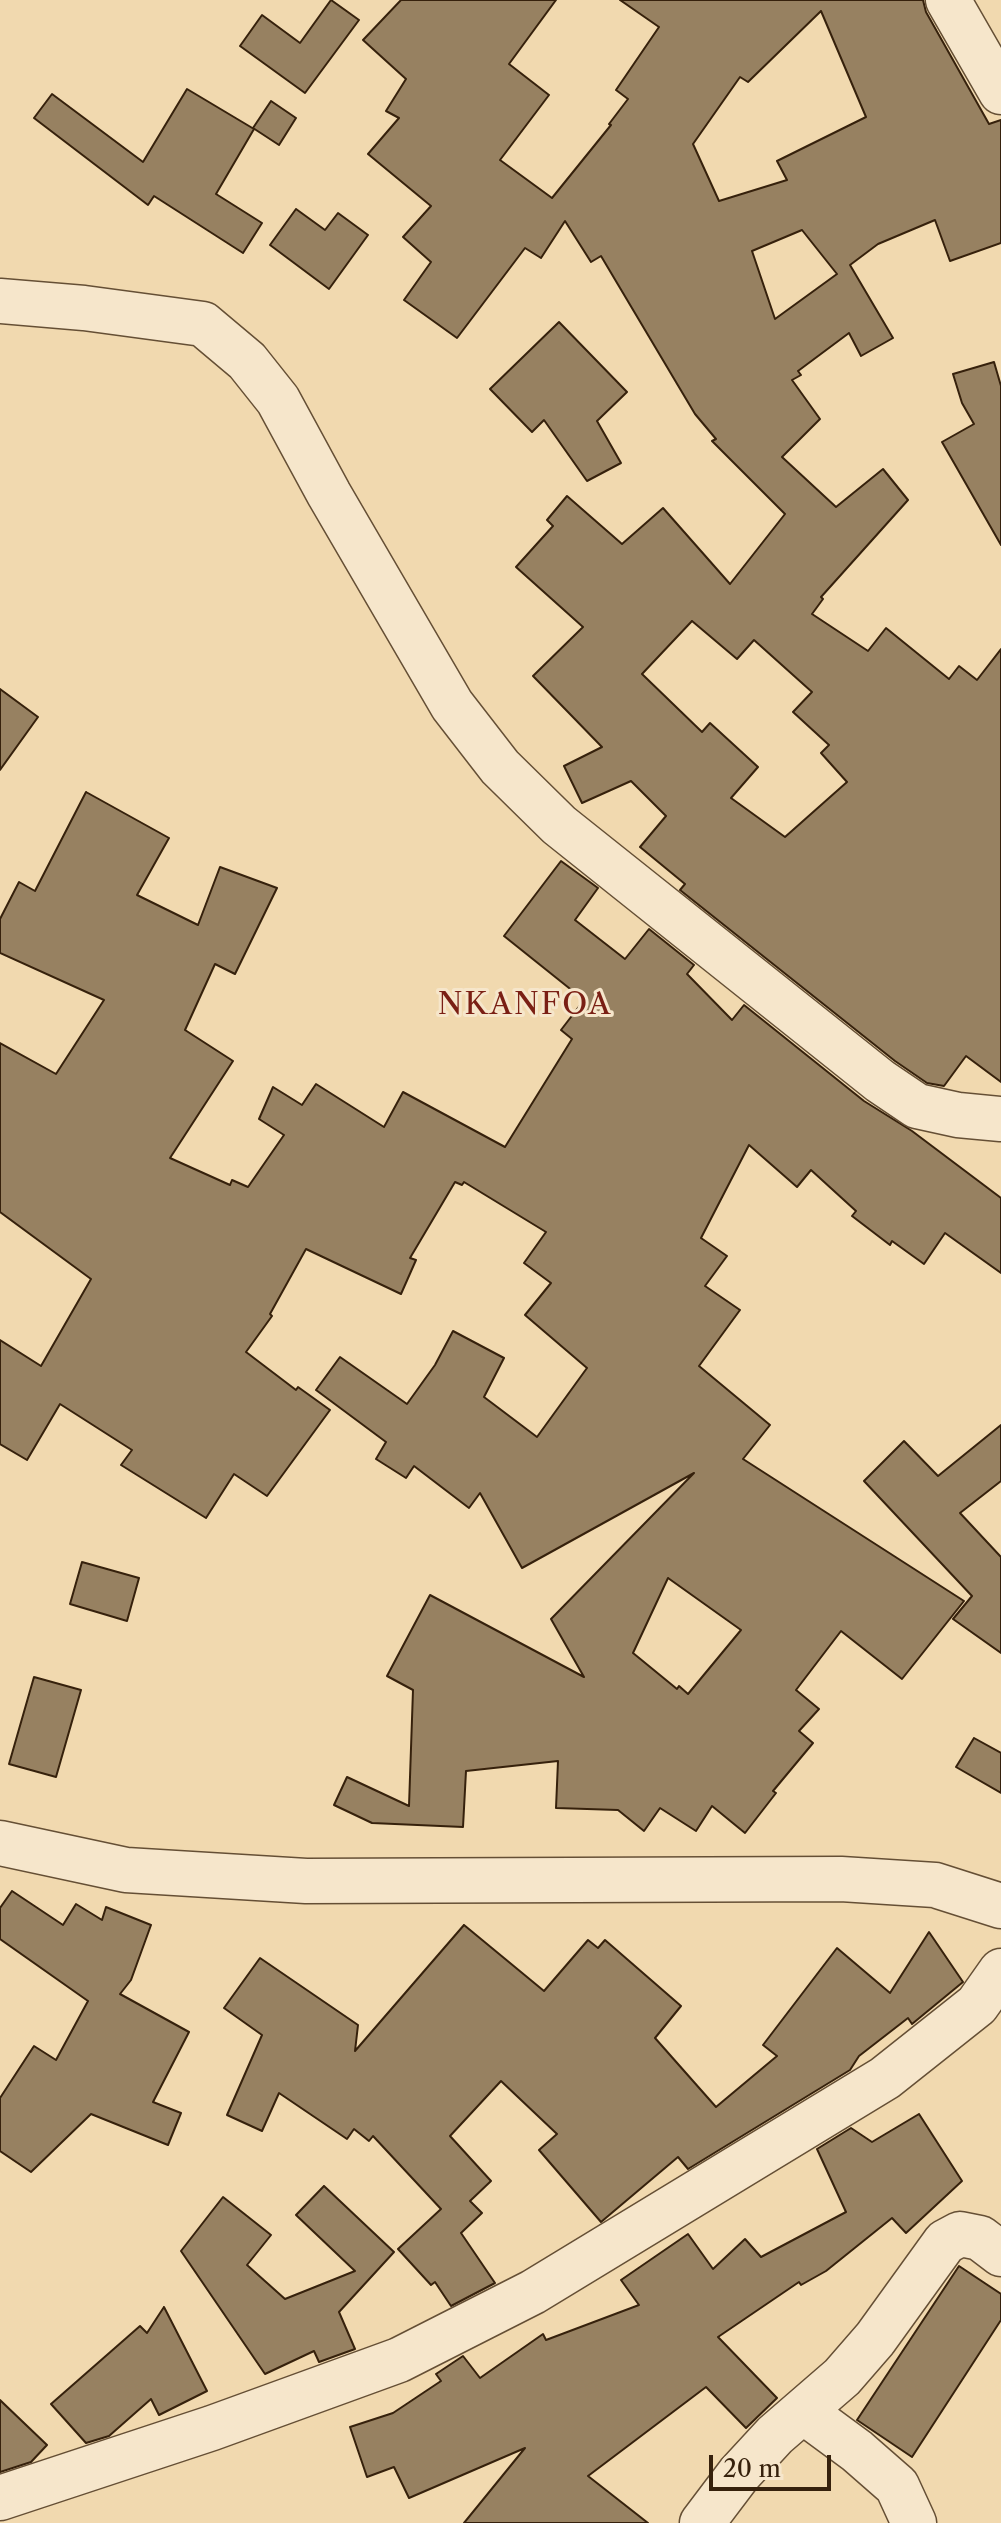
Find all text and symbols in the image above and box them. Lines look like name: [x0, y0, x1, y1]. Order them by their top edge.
district label: NKANFOA: [438, 987, 612, 1023]
scale bar: [713, 2439, 835, 2489]
text: 20 m: [723, 2454, 781, 2483]

